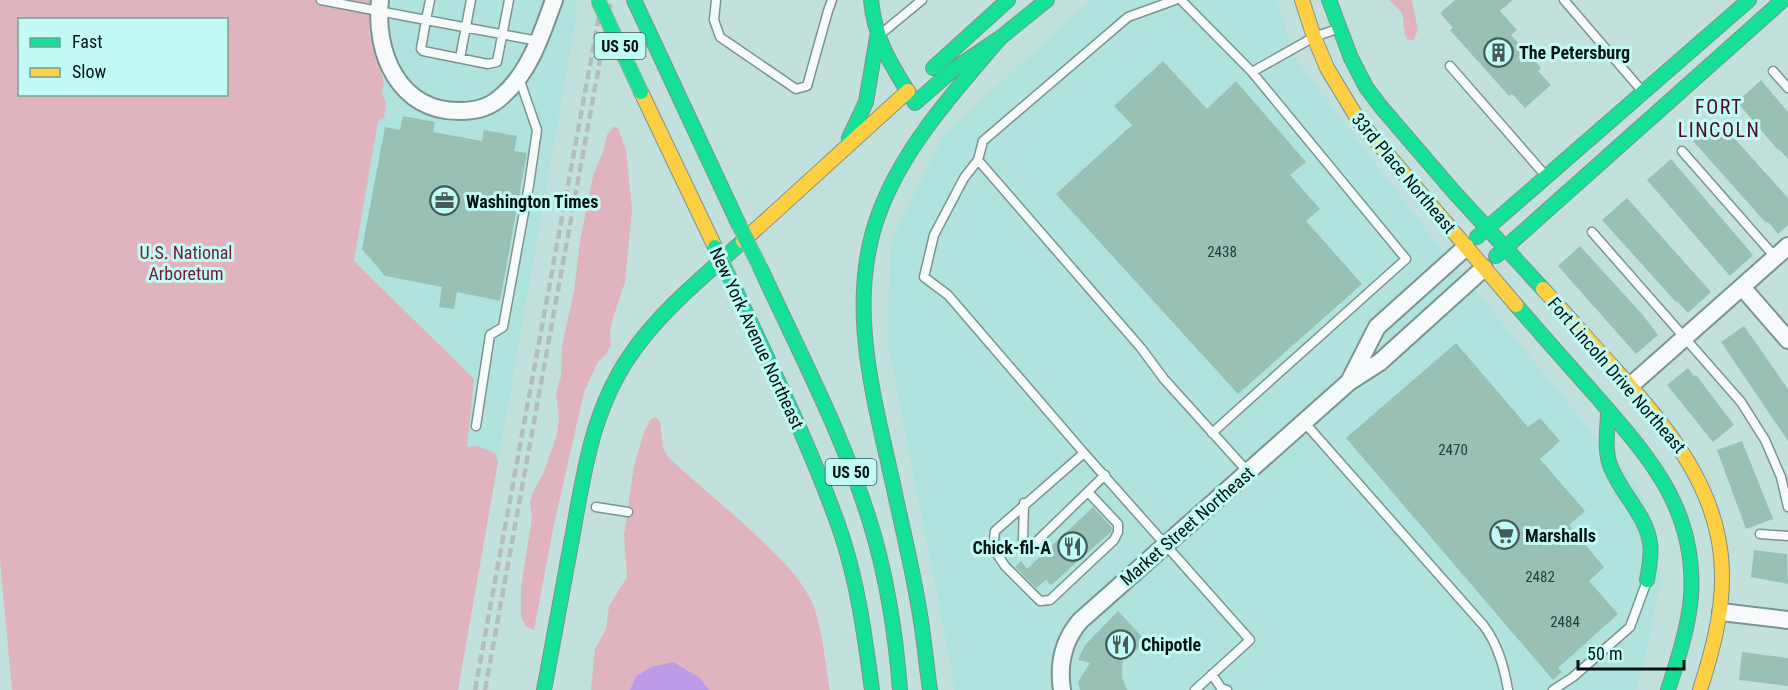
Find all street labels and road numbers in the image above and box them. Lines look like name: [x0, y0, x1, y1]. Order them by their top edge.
road number: US 50: [594, 33, 646, 59]
street label: 33rd Place Northeast: [1348, 109, 1460, 237]
street label: New York Avenue Northeast: [706, 244, 808, 432]
street label: Fort Lincoln Drive Northeast: [1544, 293, 1690, 457]
road number: US 50: [826, 459, 876, 485]
street label: Market Street Northeast: [1116, 462, 1258, 590]

